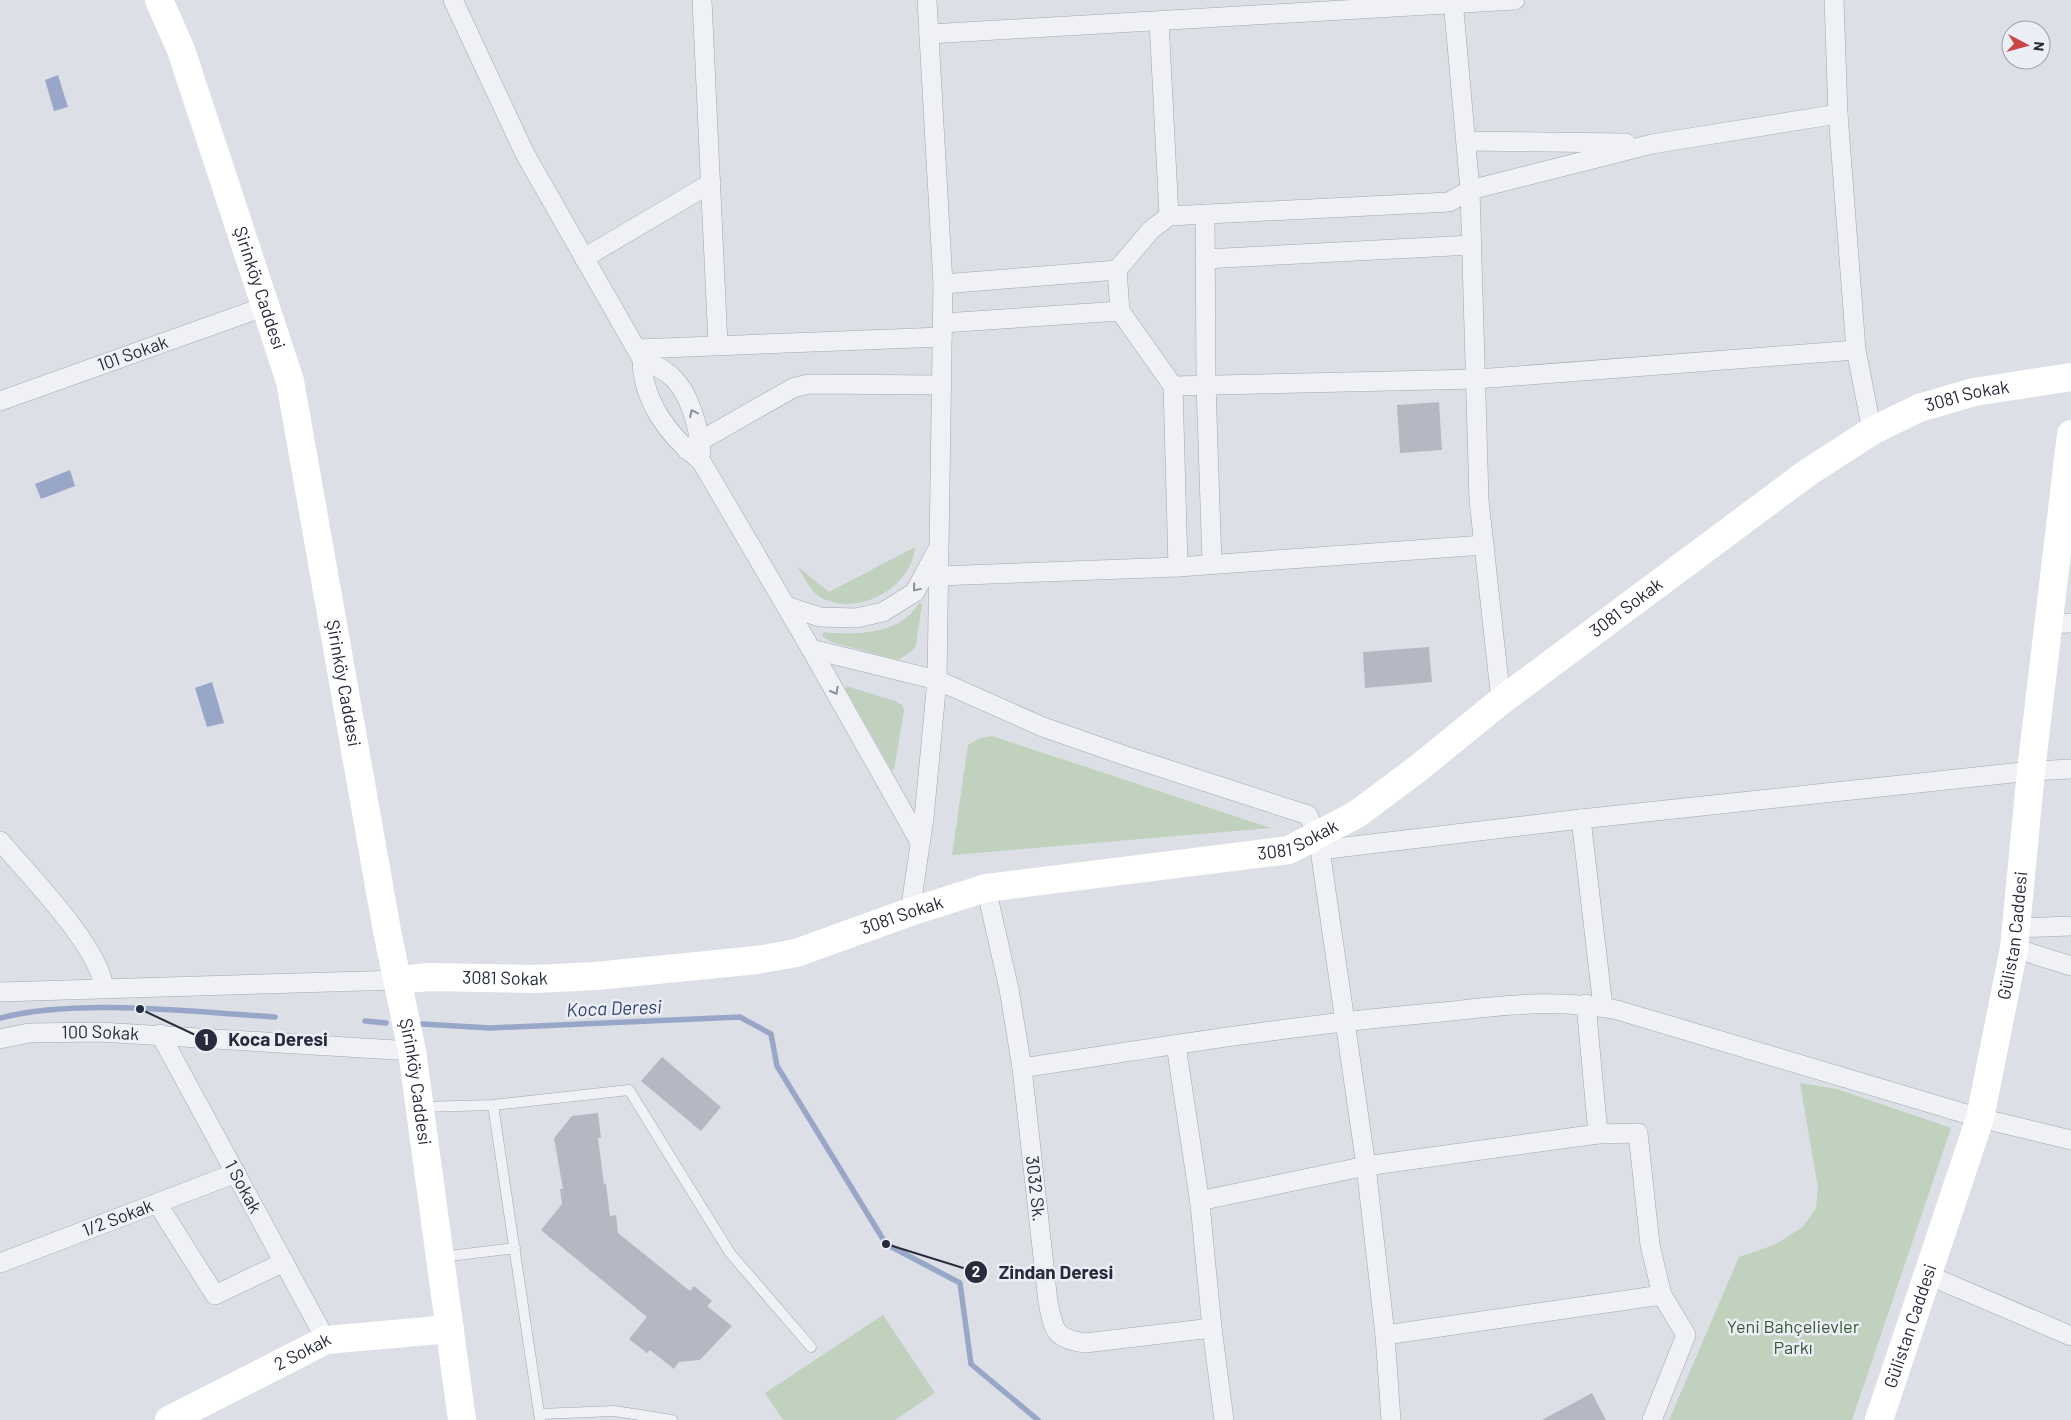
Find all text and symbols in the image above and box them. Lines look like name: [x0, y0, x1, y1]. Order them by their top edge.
north arrow: [2001, 20, 2051, 70]
text: N: [2030, 41, 2048, 52]
street label: Şirinköy Caddesi: [230, 223, 291, 352]
street label: 101 Sokak: [94, 330, 171, 375]
street label: 3081 Sokak: [1922, 375, 2010, 416]
one-way arrow: [688, 409, 699, 418]
street label: 3081 Sokak: [1585, 573, 1666, 641]
one-way arrow: [912, 583, 921, 592]
street label: Şirinköy Caddesi: [322, 618, 366, 748]
one-way arrow: [829, 686, 839, 695]
street label: 3081 Sokak: [1256, 814, 1341, 864]
street label: Gülistan Caddesi: [1992, 870, 2031, 1002]
street label: 3081 Sokak: [857, 890, 945, 939]
street label: 3081 Sokak: [462, 966, 548, 989]
water label: Koca Deresi: [566, 994, 662, 1021]
street label: Şirinköy Caddesi: [395, 1016, 437, 1146]
street label: 100 Sokak: [61, 1020, 140, 1044]
callout: Koca Deresi: [194, 1023, 338, 1057]
text: Koca Deresi: [228, 1027, 328, 1050]
text: 1: [203, 1030, 209, 1048]
street label: 3032 Sk.: [1022, 1154, 1051, 1223]
street label: 1 Sokak: [221, 1156, 267, 1217]
street label: 1/2 Sokak: [79, 1194, 156, 1241]
callout: Zindan Deresi: [964, 1255, 1123, 1289]
text: Zindan Deresi: [999, 1260, 1113, 1283]
street label: Gülistan Caddesi: [1878, 1261, 1940, 1391]
text: 2: [972, 1262, 980, 1280]
park label: Yeni Bahçelievler Parkı: [1727, 1315, 1860, 1358]
street label: 2 Sokak: [270, 1327, 334, 1375]

